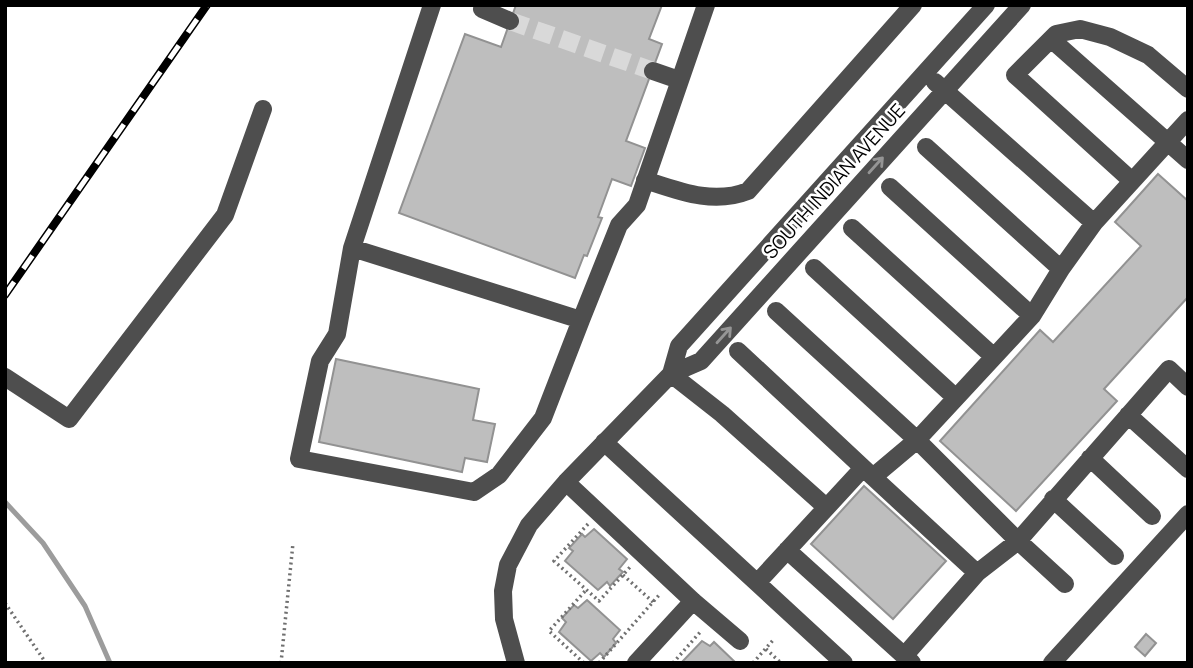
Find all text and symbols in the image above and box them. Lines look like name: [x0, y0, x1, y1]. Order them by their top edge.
street label: SOUTH INDIAN AVENUE: [757, 98, 911, 264]
one-way arrow: [868, 156, 884, 174]
one-way arrow: [716, 327, 733, 344]

